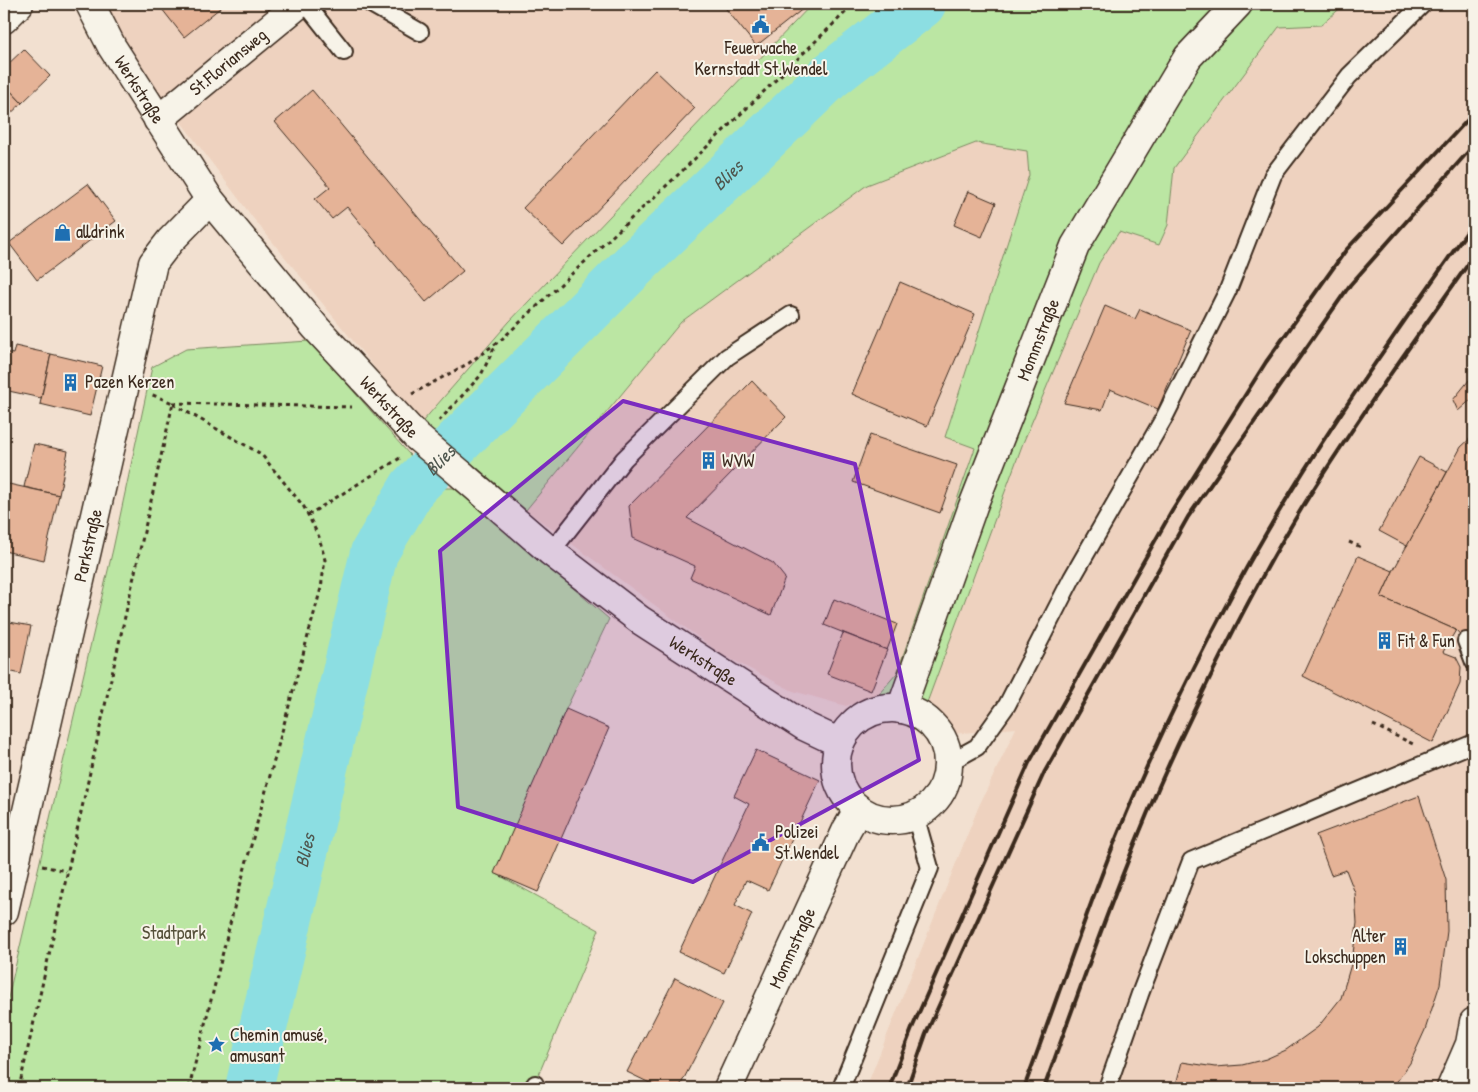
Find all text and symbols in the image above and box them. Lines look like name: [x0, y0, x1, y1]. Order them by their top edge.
public building icon: Feuerwache Kernstadt St.Wendel: [751, 15, 771, 35]
street label: St.Floriansweg: [184, 22, 272, 101]
place label: Feuerwache Kernstadt St.Wendel: [695, 35, 828, 81]
street label: Werkstraße: [109, 50, 171, 128]
water label: Blies: [706, 153, 750, 196]
place label: alldrink: [76, 219, 125, 244]
shop icon: alldrink: [52, 222, 72, 242]
street label: Mommstraße: [1010, 295, 1065, 384]
place label: Pazen Kerzen: [85, 369, 174, 394]
street label: Werkstraße: [354, 370, 425, 443]
building icon: Pazen Kerzen: [61, 372, 81, 392]
water label: Blies: [419, 438, 462, 481]
place label: WVW: [722, 448, 754, 473]
building icon: WVW: [698, 451, 718, 471]
street label: Parkstraße: [67, 507, 108, 584]
place label: Fit & Fun: [1397, 628, 1455, 653]
street label: Werkstraße: [665, 629, 742, 692]
building icon: Fit & Fun: [1374, 631, 1394, 651]
place label: Polizei St.Wendel: [775, 819, 839, 865]
water label: Blies: [288, 829, 321, 870]
public building icon: Polizei St.Wendel: [751, 832, 771, 852]
street label: Mommstraße: [762, 903, 821, 992]
park label: Stadtpark: [142, 920, 206, 945]
place label: Alter Lokschuppen: [1305, 923, 1386, 969]
building icon: Alter Lokschuppen: [1390, 936, 1410, 956]
place label: Chemin amusé, amusant: [230, 1022, 327, 1068]
place icon: Chemin amusé, amusant: [206, 1035, 226, 1055]

